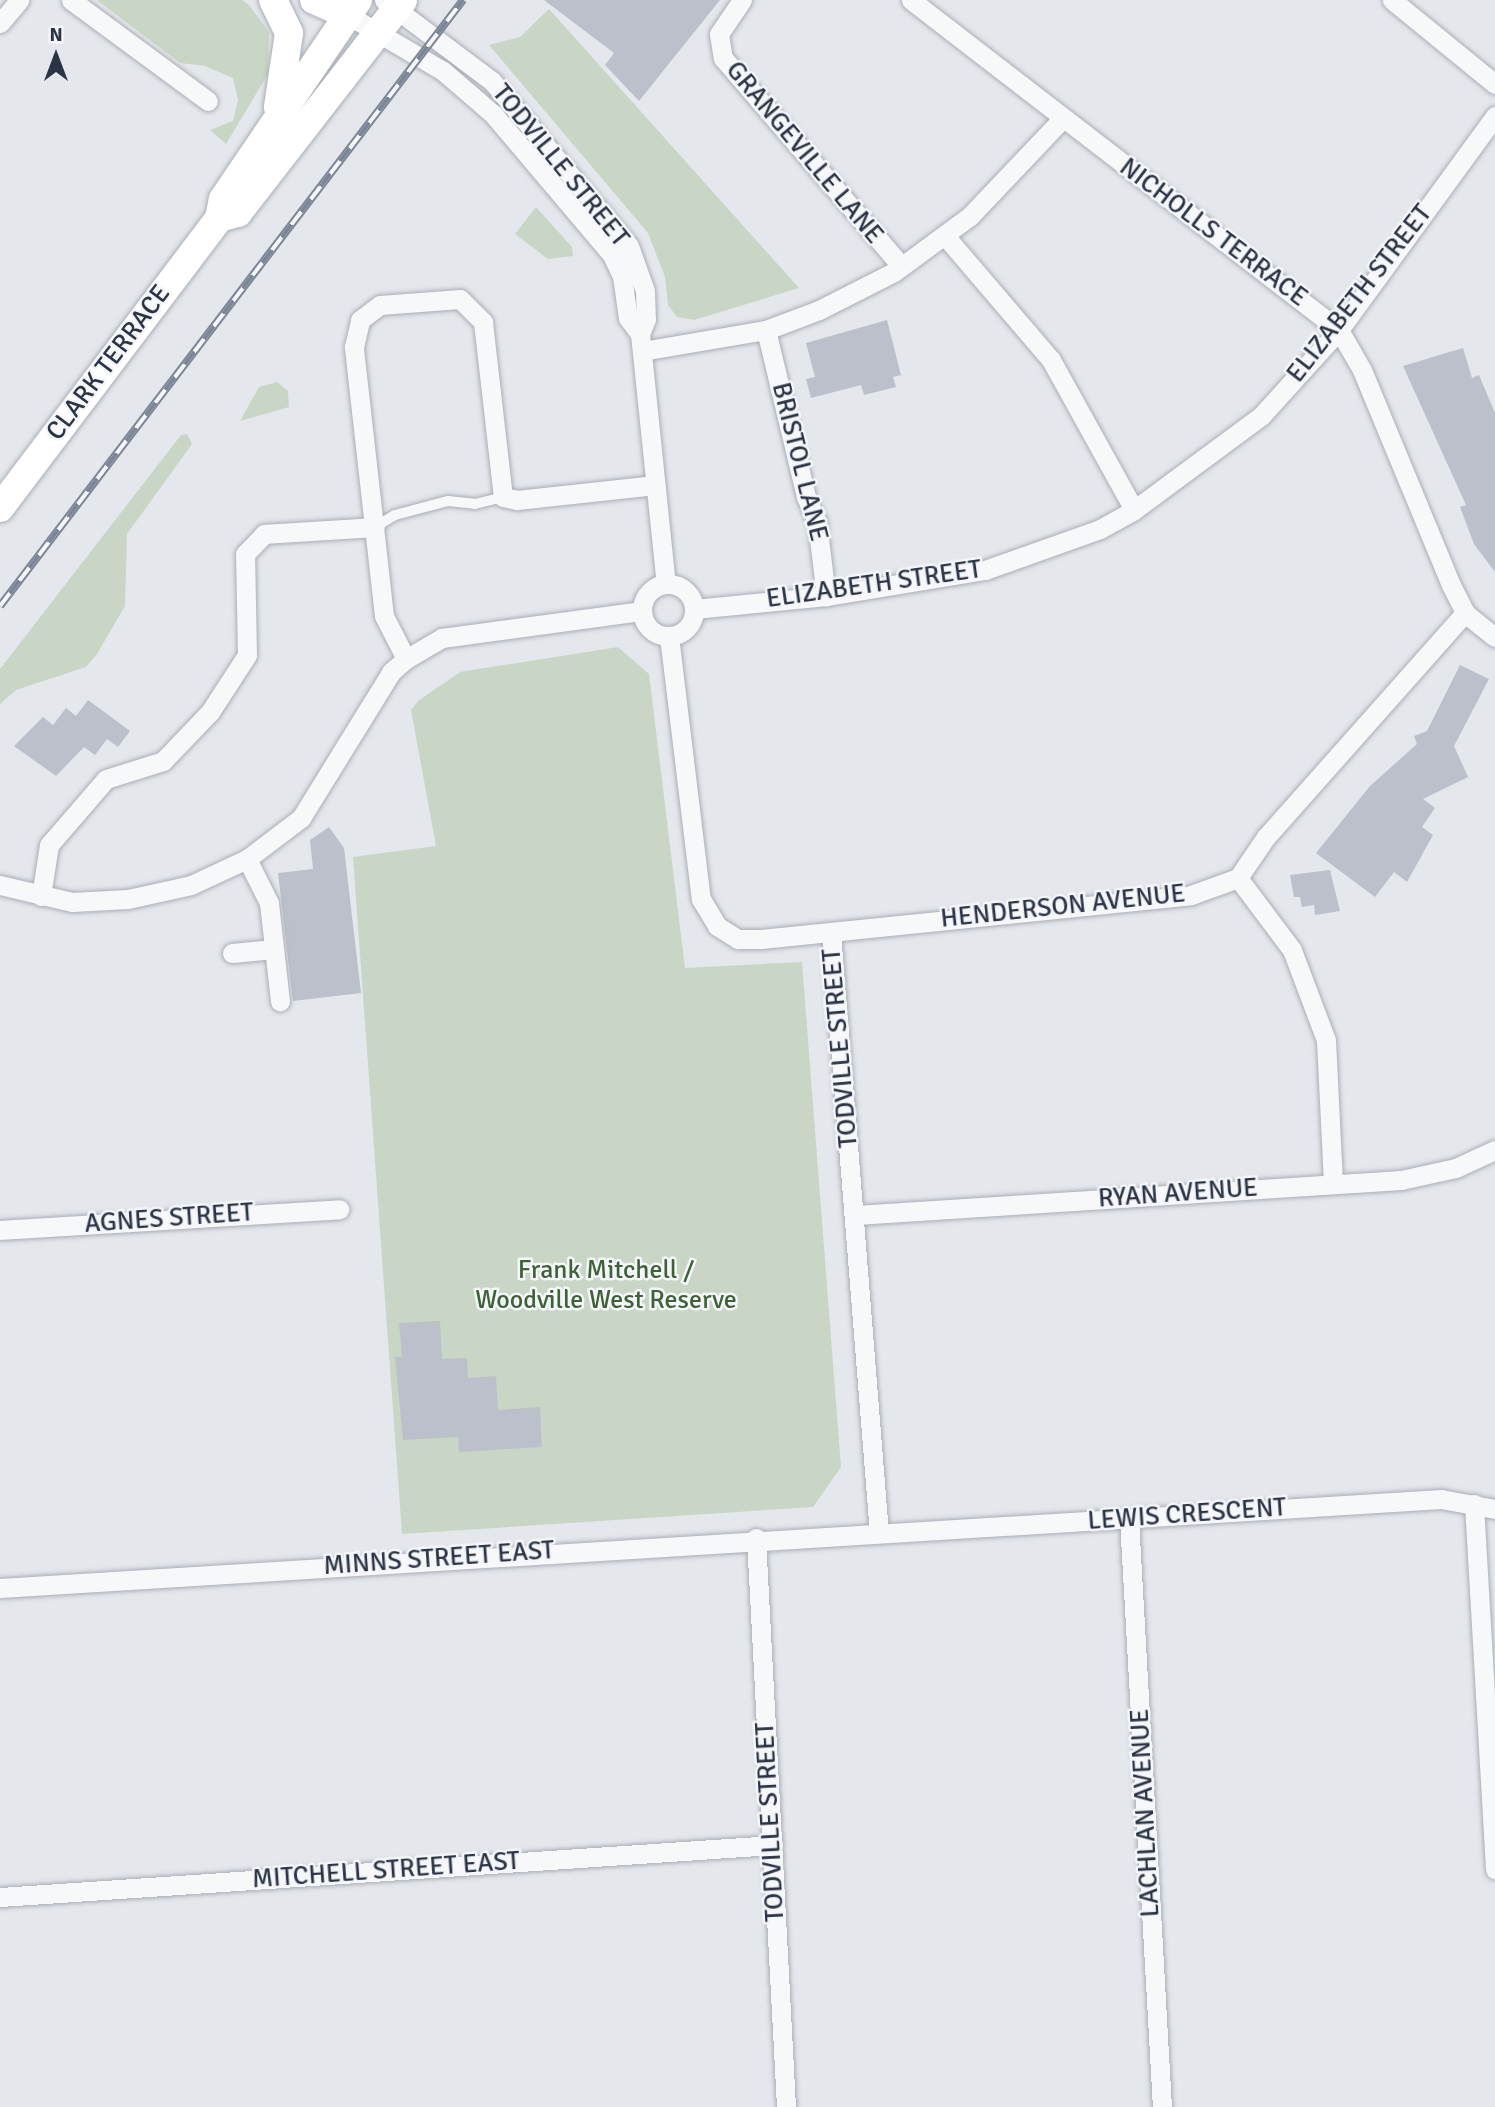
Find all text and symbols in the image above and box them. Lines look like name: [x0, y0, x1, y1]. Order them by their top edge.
north arrow: [21, 21, 91, 91]
text: N: [49, 23, 63, 47]
street label: GRANGEVILLE LANE: [719, 55, 889, 251]
street label: TODVILLE STREET: [485, 79, 635, 253]
street label: NICHOLLS TERRACE: [1113, 152, 1313, 314]
street label: ELIZABETH STREET: [1281, 199, 1439, 389]
street label: CLARK TERRACE: [40, 279, 178, 447]
street label: BRISTOL LANE: [764, 379, 834, 545]
street label: ELIZABETH STREET: [764, 554, 984, 616]
street label: HENDERSON AVENUE: [939, 879, 1187, 935]
street label: TODVILLE STREET: [817, 947, 865, 1149]
street label: RYAN AVENUE: [1097, 1173, 1259, 1215]
street label: AGNES STREET: [84, 1198, 254, 1240]
park label: Frank Mitchell / Woodville West Reserve: [475, 1255, 737, 1316]
street label: LEWIS CRESCENT: [1087, 1492, 1287, 1538]
street label: MINNS STREET EAST: [323, 1535, 555, 1583]
street label: LACHLAN AVENUE: [1125, 1708, 1167, 1918]
street label: TODVILLE STREET: [750, 1721, 792, 1923]
street label: MITCHELL STREET EAST: [251, 1846, 521, 1896]

